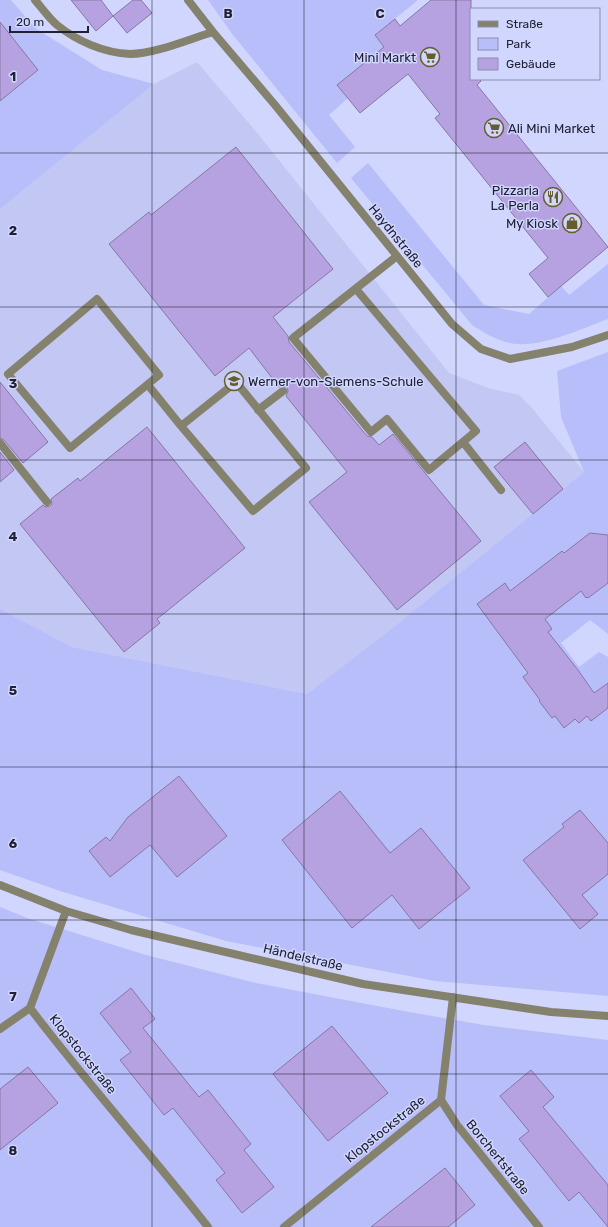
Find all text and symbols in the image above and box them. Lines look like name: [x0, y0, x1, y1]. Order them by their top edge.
text: B: [223, 6, 233, 21]
text: C: [375, 6, 385, 21]
scale bar: [10, 8, 88, 34]
legend: [470, 8, 600, 80]
text: 20 m: [16, 15, 44, 29]
text: Straße: [506, 17, 543, 31]
text: Park: [506, 37, 532, 51]
supermarket icon: Mini Markt: [419, 46, 441, 68]
place label: Mini Markt: [354, 50, 416, 65]
text: Gebäude: [506, 57, 556, 71]
text: 1: [10, 69, 16, 84]
supermarket icon: Ali Mini Market: [483, 117, 505, 139]
place label: Ali Mini Market: [508, 121, 595, 136]
place label: Pizzaria La Perla: [491, 183, 539, 213]
restaurant icon: Pizzaria La Perla: [542, 186, 564, 208]
street label: Haydnstraße: [366, 201, 426, 271]
shop icon: My Kiosk: [561, 212, 583, 234]
place label: My Kiosk: [506, 216, 558, 231]
text: 2: [9, 223, 17, 238]
school or university icon: Werner-von-Siemens-Schule: [223, 370, 245, 392]
place label: Werner-von-Siemens-Schule: [248, 374, 424, 389]
text: 3: [9, 376, 18, 391]
text: 4: [9, 529, 18, 544]
text: 5: [9, 683, 17, 698]
text: 6: [9, 836, 18, 851]
street label: Händelstraße: [262, 941, 344, 973]
text: 7: [9, 989, 17, 1004]
street label: Klopstockstraße: [46, 1011, 120, 1097]
street label: Klopstockstraße: [342, 1092, 428, 1166]
street label: Borchertstraße: [463, 1117, 533, 1197]
text: 8: [9, 1143, 18, 1158]

